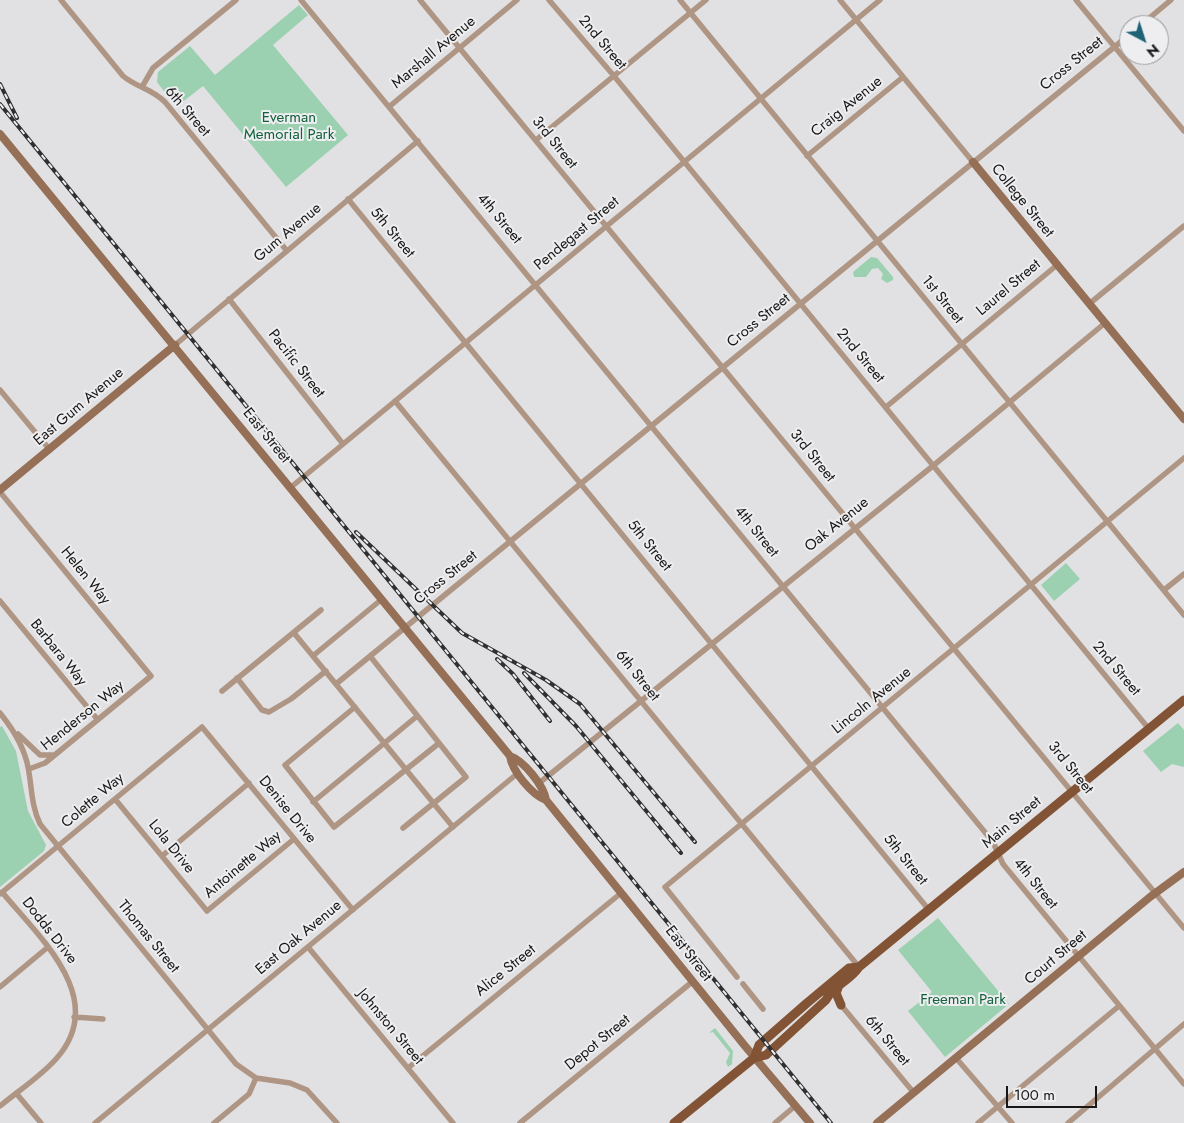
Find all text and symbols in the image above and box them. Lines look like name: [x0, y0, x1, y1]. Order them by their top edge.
street label: 2nd Street: [574, 12, 630, 74]
street label: Marshall Avenue: [388, 13, 480, 93]
north arrow: [1119, 15, 1169, 65]
street label: Cross Street: [1037, 33, 1107, 95]
text: N: [1142, 39, 1164, 62]
street label: Craig Avenue: [808, 73, 886, 141]
street label: 6th Street: [160, 83, 214, 141]
park label: Everman Memorial Park: [244, 109, 334, 144]
street label: 3rd Street: [527, 113, 581, 173]
street label: College Street: [987, 160, 1057, 242]
street label: 4th Street: [473, 190, 525, 248]
street label: Pendegast Street: [531, 193, 623, 275]
street label: Gum Avenue: [251, 200, 325, 266]
street label: 5th Street: [366, 204, 418, 262]
street label: Laurel Street: [973, 256, 1045, 320]
street label: 1st Street: [917, 272, 967, 328]
street label: Cross Street: [724, 290, 794, 352]
street label: 2nd Street: [832, 325, 888, 387]
street label: Pacific Street: [264, 326, 328, 402]
street label: East Gum Avenue: [30, 364, 128, 450]
street label: East Street: [238, 405, 294, 467]
street label: 3rd Street: [785, 426, 839, 486]
street label: Oak Avenue: [801, 494, 873, 556]
street label: 4th Street: [730, 503, 782, 561]
street label: 5th Street: [623, 517, 675, 575]
street label: Helen Way: [56, 543, 114, 609]
street label: Cross Street: [411, 547, 481, 609]
street label: Barbara Way: [26, 616, 90, 690]
street label: 2nd Street: [1088, 638, 1144, 700]
street label: 6th Street: [611, 647, 663, 705]
street label: Lincoln Avenue: [829, 664, 915, 738]
street label: Henderson Way: [38, 677, 128, 755]
street label: 3rd Street: [1043, 738, 1097, 798]
street label: Colette Way: [58, 770, 128, 832]
street label: Denise Drive: [254, 773, 320, 847]
street label: Main Street: [979, 793, 1045, 853]
street label: Lola Drive: [144, 817, 198, 877]
street label: Antoinette Way: [201, 827, 285, 903]
street label: 5th Street: [879, 831, 931, 889]
street label: 4th Street: [1009, 855, 1061, 913]
street label: Dodds Drive: [17, 894, 81, 968]
street label: Thomas Street: [113, 897, 183, 977]
street label: East Oak Avenue: [252, 897, 346, 979]
street label: East Street: [661, 923, 715, 985]
street label: Court Street: [1021, 927, 1091, 989]
street label: Alice Street: [472, 941, 540, 1001]
street label: Johnston Street: [353, 985, 427, 1069]
park label: Freeman Park: [920, 991, 1006, 1009]
street label: Depot Street: [562, 1011, 634, 1075]
street label: 6th Street: [861, 1012, 913, 1070]
scale bar: [1009, 1076, 1100, 1108]
text: 100 m: [1014, 1084, 1055, 1106]

